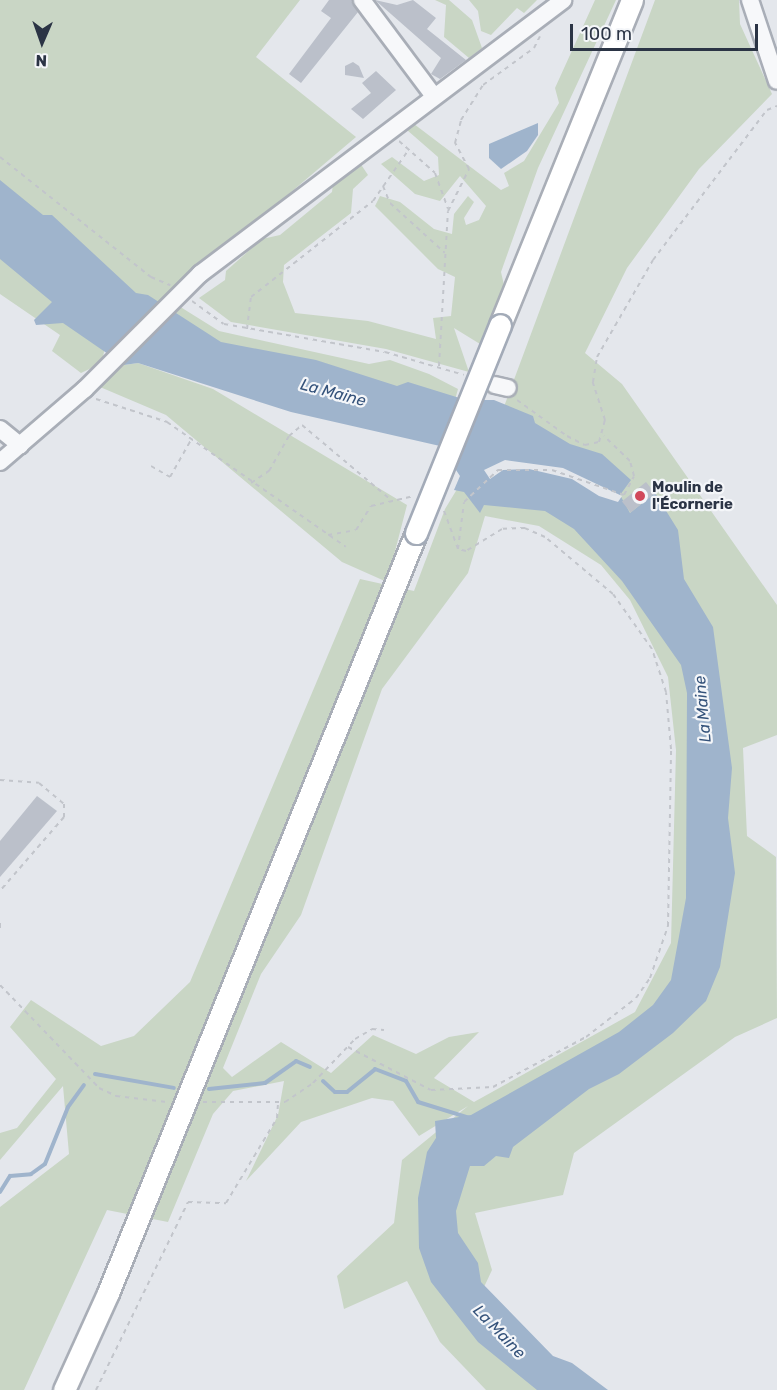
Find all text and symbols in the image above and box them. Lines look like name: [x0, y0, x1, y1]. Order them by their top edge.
north arrow: [12, 12, 72, 72]
scale bar: [573, 12, 760, 50]
text: 100 m: [581, 23, 632, 45]
text: N: [35, 51, 47, 70]
water label: La Maine: [298, 375, 368, 411]
place label: Moulin de l'Écornerie: [652, 478, 733, 513]
marker: Moulin de l'Écornerie: [633, 489, 647, 503]
water label: La Maine: [691, 675, 715, 743]
water label: La Maine: [469, 1301, 529, 1363]

